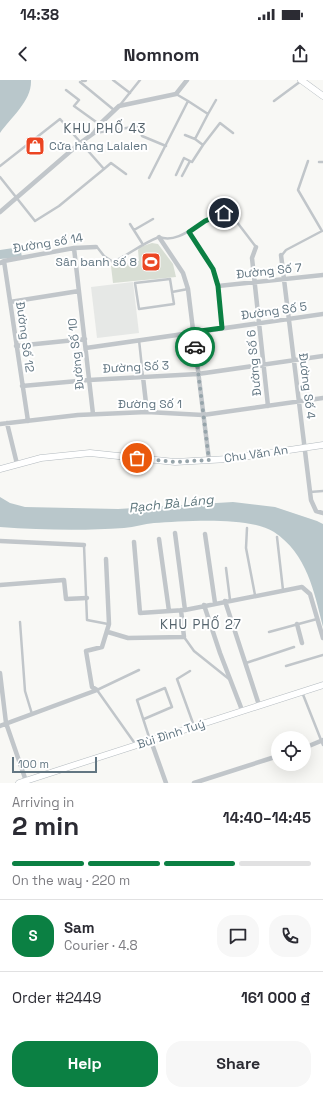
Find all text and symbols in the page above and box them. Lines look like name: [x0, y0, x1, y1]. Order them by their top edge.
text: 14:38: [20, 5, 59, 24]
icon: back: [12, 43, 34, 65]
text: Nomnom: [124, 43, 199, 66]
icon: share: [289, 43, 311, 65]
district label: KHU PHỐ 43: [64, 119, 146, 137]
shop icon: Cửa hàng Lalalen: [24, 135, 46, 157]
place label: Cửa hàng Lalalen: [49, 138, 148, 154]
pin: [207, 196, 241, 230]
icon: home: [213, 202, 235, 224]
street label: Đường số 14: [12, 229, 85, 256]
sports icon: Sân banh số 8: [140, 251, 162, 273]
place label: Sân banh số 8: [56, 254, 137, 270]
street label: Đường Số 7: [235, 260, 303, 282]
street label: Đường Số 5: [240, 298, 308, 324]
street label: Đường Số 12: [12, 301, 38, 373]
street label: Đường Số 10: [64, 317, 88, 391]
courier: [175, 327, 215, 367]
street label: Đường Số 6: [243, 329, 265, 397]
icon: car: [184, 336, 206, 358]
street label: Đường Số 4: [295, 352, 319, 421]
street label: Đường Số 3: [102, 357, 170, 377]
street label: Đường Số 1: [118, 396, 182, 412]
pin: [120, 441, 154, 475]
street label: Chu Văn An: [223, 442, 289, 466]
icon: bag: [126, 447, 148, 469]
water label: Rạch Bà Láng: [128, 491, 215, 516]
district label: KHU PHỐ 27: [160, 615, 242, 633]
street label: Bùi Đình Tuý: [135, 715, 207, 753]
map controls: [271, 731, 311, 771]
button: locate: [271, 731, 311, 771]
scale bar: [12, 755, 97, 774]
text: 100 m: [18, 757, 49, 771]
text: Arriving in: [12, 794, 74, 811]
text: 14:40–14:45: [223, 808, 311, 827]
text: 2 min: [12, 809, 79, 843]
text: On the way · 220 m: [12, 872, 130, 889]
button: chat: [217, 915, 259, 957]
button: phone: [269, 915, 311, 957]
text: Sam: [64, 918, 95, 937]
text: S: [28, 926, 38, 945]
text: Courier · 4.8: [64, 937, 138, 954]
text: Order #2449: [12, 988, 101, 1007]
text: 161 000 ₫: [241, 988, 311, 1007]
button: Help: [12, 1041, 158, 1087]
button: Share: [166, 1041, 311, 1087]

